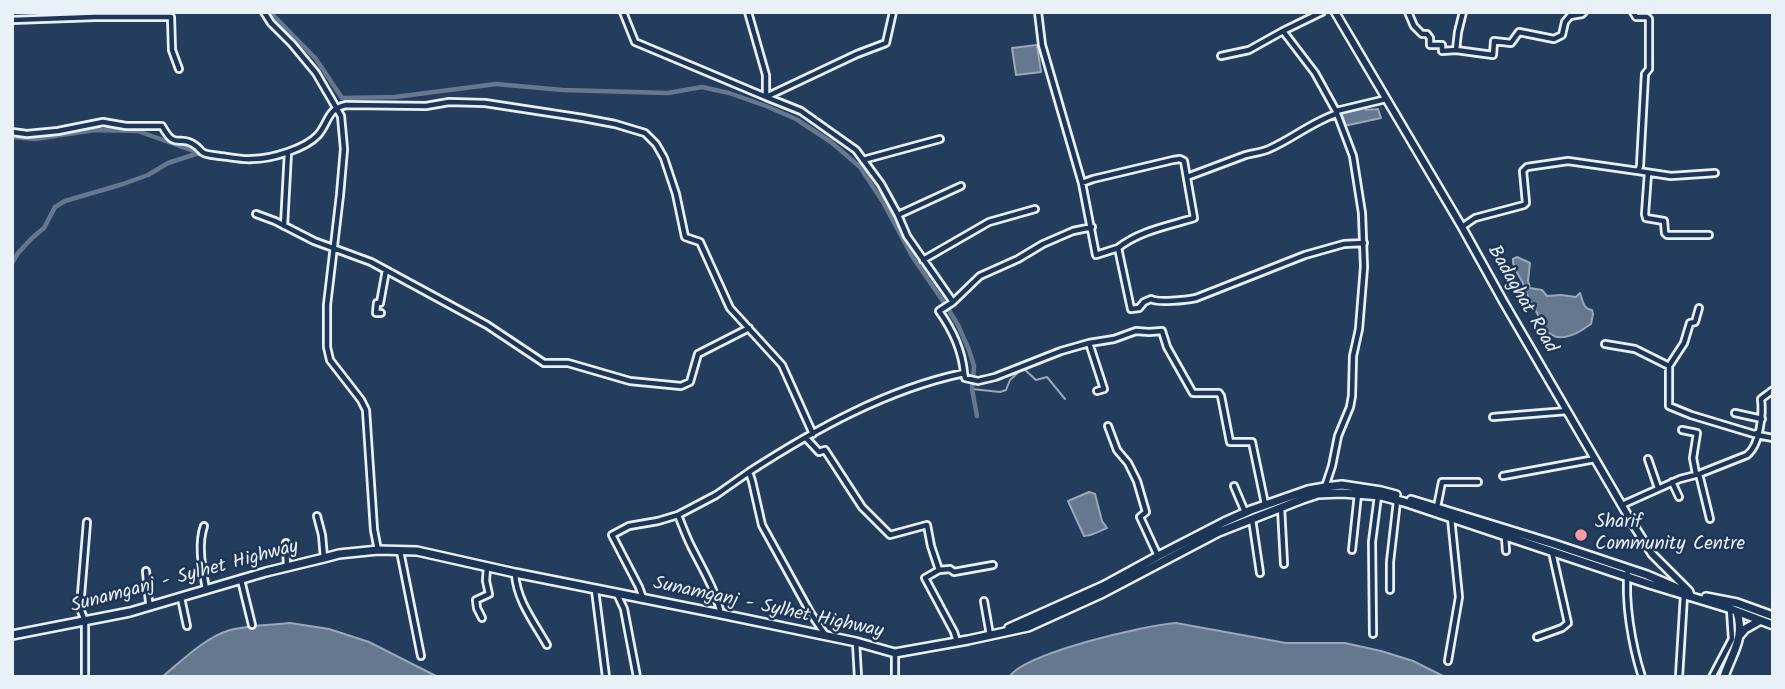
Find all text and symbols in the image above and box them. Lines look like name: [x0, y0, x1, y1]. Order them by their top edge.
street label: Badaghat Road: [1481, 242, 1561, 358]
place label: Sharif Community Centre: [1595, 513, 1745, 557]
marker: Sharif Community Centre: [1573, 527, 1589, 543]
street label: Sunamganj - Sylhet Highway: [69, 537, 301, 619]
street label: Sunamganj - Sylhet Highway: [651, 573, 885, 645]

